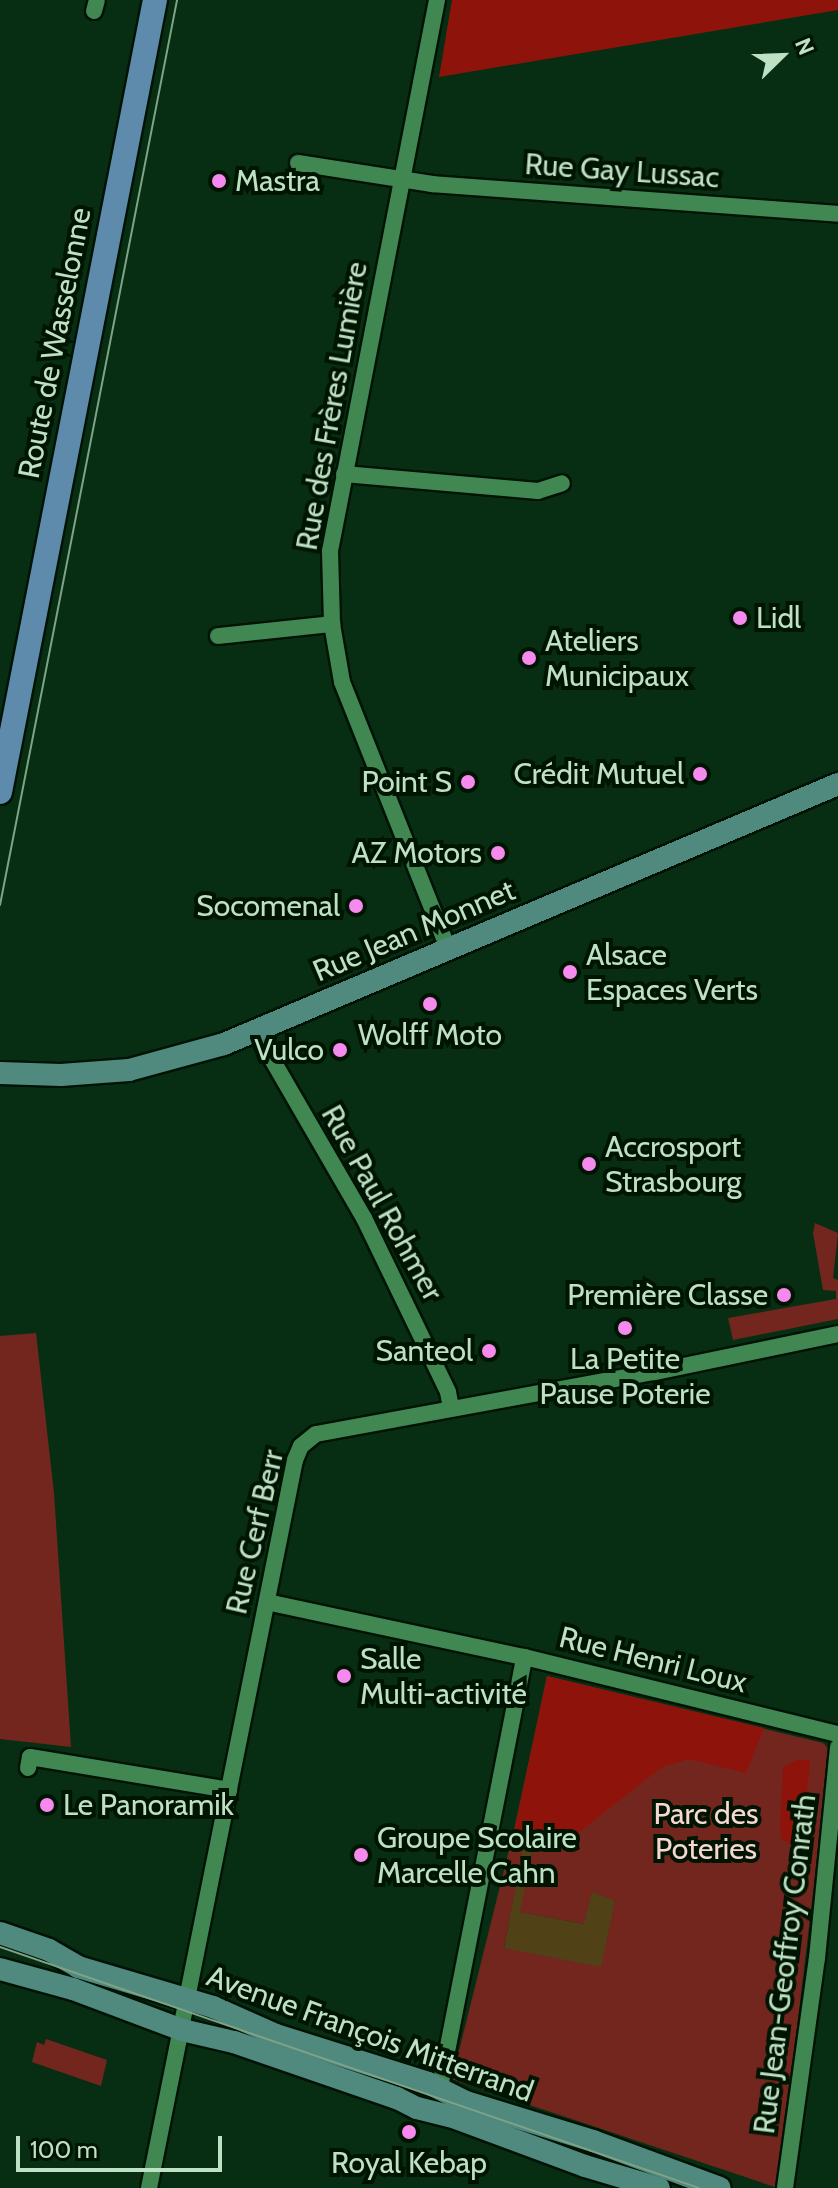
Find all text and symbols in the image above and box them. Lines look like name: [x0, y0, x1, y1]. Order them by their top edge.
north arrow: [742, 16, 822, 96]
text: N: [789, 34, 820, 59]
street label: Rue Gay Lussac: [524, 146, 720, 196]
place label: Mastra: [235, 163, 320, 199]
marker: Mastra: [210, 172, 228, 190]
street label: Route de Wasselonne: [11, 205, 99, 481]
street label: Rue des Frères Lumière: [289, 259, 375, 553]
place label: Lidl: [756, 600, 801, 636]
marker: Lidl: [731, 609, 749, 627]
place label: Ateliers Municipaux: [545, 623, 689, 694]
marker: Ateliers Municipaux: [520, 649, 538, 667]
place label: Crédit Mutuel: [513, 756, 684, 792]
place label: Point S: [361, 764, 452, 800]
marker: Crédit Mutuel: [691, 765, 709, 783]
marker: Point S: [459, 773, 477, 791]
place label: AZ Motors: [352, 835, 482, 871]
marker: AZ Motors: [489, 844, 507, 862]
street label: Rue Jean Monnet: [308, 872, 520, 990]
place label: Socomenal: [196, 888, 340, 924]
marker: Socomenal: [347, 897, 365, 915]
place label: Alsace Espaces Verts: [586, 937, 758, 1008]
marker: Alsace Espaces Verts: [561, 963, 579, 981]
marker: Wolff Moto: [421, 995, 439, 1013]
place label: Wolff Moto: [358, 1017, 502, 1053]
place label: Vulco: [254, 1032, 324, 1068]
marker: Vulco: [331, 1041, 349, 1059]
street label: Rue Paul Rohmer: [313, 1099, 451, 1307]
place label: Accrosport Strasbourg: [605, 1129, 741, 1200]
marker: Accrosport Strasbourg: [580, 1155, 598, 1173]
place label: Première Classe: [567, 1277, 768, 1313]
marker: Première Classe: [775, 1286, 793, 1304]
marker: La Petite Pause Poterie: [616, 1319, 634, 1337]
place label: Santeol: [376, 1333, 473, 1369]
place label: La Petite Pause Poterie: [540, 1341, 710, 1412]
marker: Santeol: [480, 1342, 498, 1360]
street label: Rue Cerf Berr: [219, 1446, 291, 1618]
street label: Rue Henri Loux: [555, 1619, 751, 1701]
place label: Salle Multi-activité: [360, 1641, 527, 1712]
marker: Salle Multi-activité: [335, 1667, 353, 1685]
place label: Le Panoramik: [63, 1787, 234, 1823]
street label: Rue Jean-Geoffroy Conrath: [746, 1792, 824, 2136]
marker: Le Panoramik: [38, 1796, 56, 1814]
park label: Parc des Poteries: [653, 1796, 759, 1866]
place label: Groupe Scolaire Marcelle Cahn: [377, 1820, 577, 1890]
marker: Groupe Scolaire Marcelle Cahn: [352, 1846, 370, 1864]
street label: Avenue François Mitterrand: [202, 1958, 538, 2110]
scale bar: [20, 2120, 226, 2170]
marker: Royal Kebap: [400, 2123, 418, 2141]
text: 100 m: [30, 2135, 98, 2164]
place label: Royal Kebap: [331, 2145, 487, 2181]

